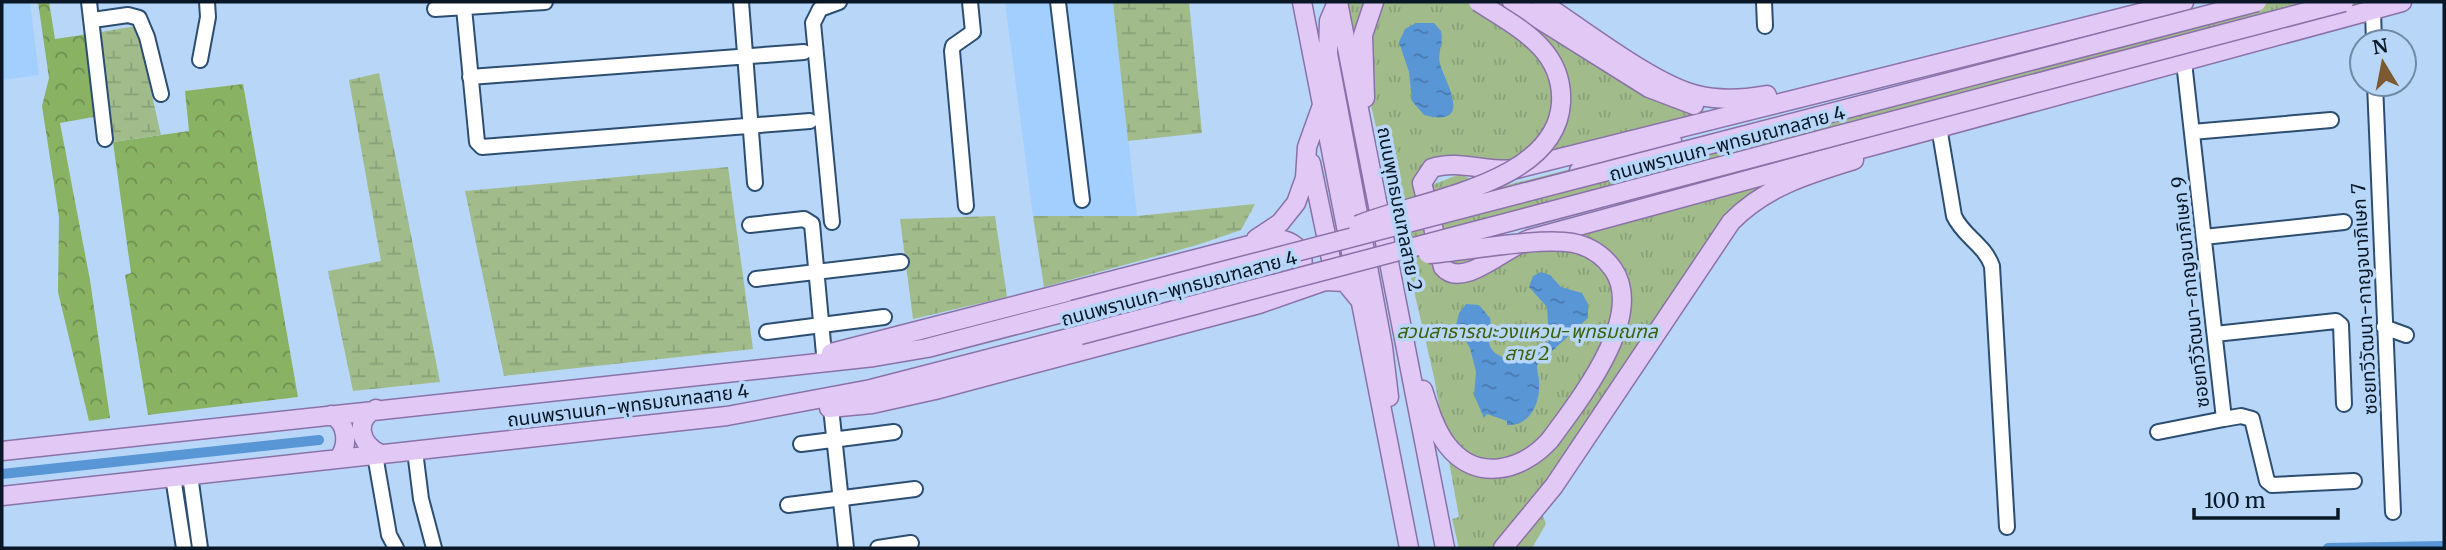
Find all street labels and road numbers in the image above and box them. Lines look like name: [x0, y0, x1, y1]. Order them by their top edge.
street label: ถนนพรานนก-พุทธมณฑลสาย 4: [1606, 100, 1848, 186]
street label: ถนนพุทธมณฑลสาย 2: [1372, 125, 1428, 293]
street label: ซอยทวีวัฒนา-กาญจนาภิเษก 9: [2166, 175, 2214, 409]
street label: ซอยทวีวัฒนา-กาญจนาภิเษก 7: [2346, 182, 2382, 416]
street label: ถนนพรานนก-พุทธมณฑลสาย 4: [1058, 245, 1300, 331]
street label: ถนนพรานนก-พุทธมณฑลสาย 4: [506, 378, 751, 432]

